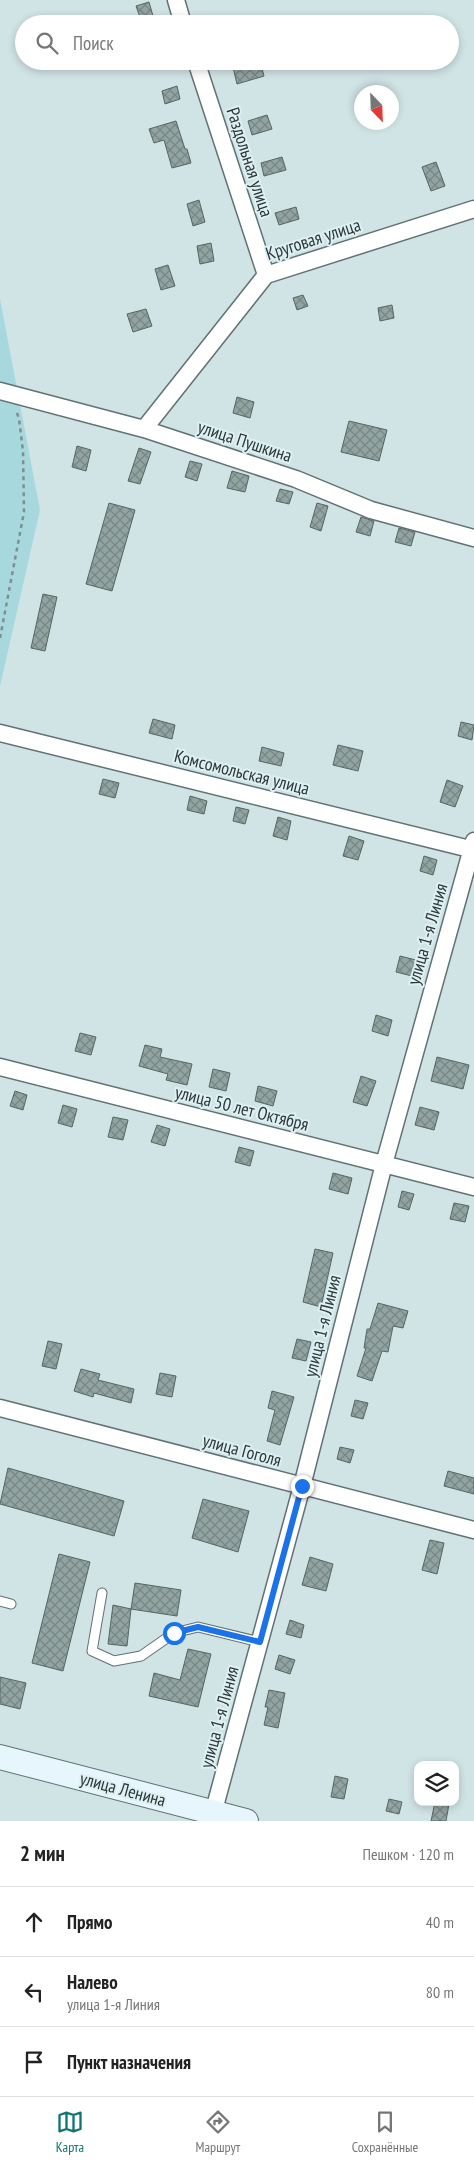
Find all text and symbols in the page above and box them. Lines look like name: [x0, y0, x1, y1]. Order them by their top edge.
search box: [15, 15, 459, 70]
icon: search: [33, 29, 61, 57]
text: Поиск: [73, 31, 114, 55]
north arrow: [354, 85, 399, 130]
street label: Раздольная улица: [222, 104, 278, 220]
street label: Круговая улица: [263, 213, 363, 265]
street label: улица Пушкина: [195, 415, 295, 467]
street label: Комсомольская улица: [172, 744, 312, 800]
street label: улица 1-я Линия: [402, 881, 452, 987]
street label: улица 50 лет Октября: [173, 1080, 311, 1136]
street label: улица 1-я Линия: [298, 1273, 346, 1379]
street label: улица Гоголя: [200, 1428, 284, 1472]
route end: [291, 1475, 314, 1498]
route start: [163, 1622, 186, 1645]
street label: улица 1-я Линия: [194, 1664, 244, 1770]
map controls: [414, 1761, 459, 1806]
button: layers: [414, 1761, 459, 1806]
street label: улица Ленина: [78, 1767, 168, 1811]
text: 2 мин: [20, 1840, 65, 1867]
text: Пешком · 120 m: [363, 1844, 454, 1864]
icon: ahead: [20, 1908, 48, 1936]
text: Прямо: [67, 1910, 112, 1934]
text: 40 m: [426, 1912, 454, 1932]
text: Налево: [67, 1970, 118, 1994]
icon: left: [20, 1978, 48, 2006]
text: 80 m: [426, 1982, 454, 2002]
text: улица 1-я Линия: [67, 1994, 160, 2014]
icon: arrive: [20, 2048, 48, 2076]
text: Пункт назначения: [67, 2050, 191, 2074]
tab: Карта: [56, 2108, 84, 2156]
tab: Маршрут: [196, 2108, 240, 2156]
tab: Сохранённые: [352, 2108, 418, 2156]

